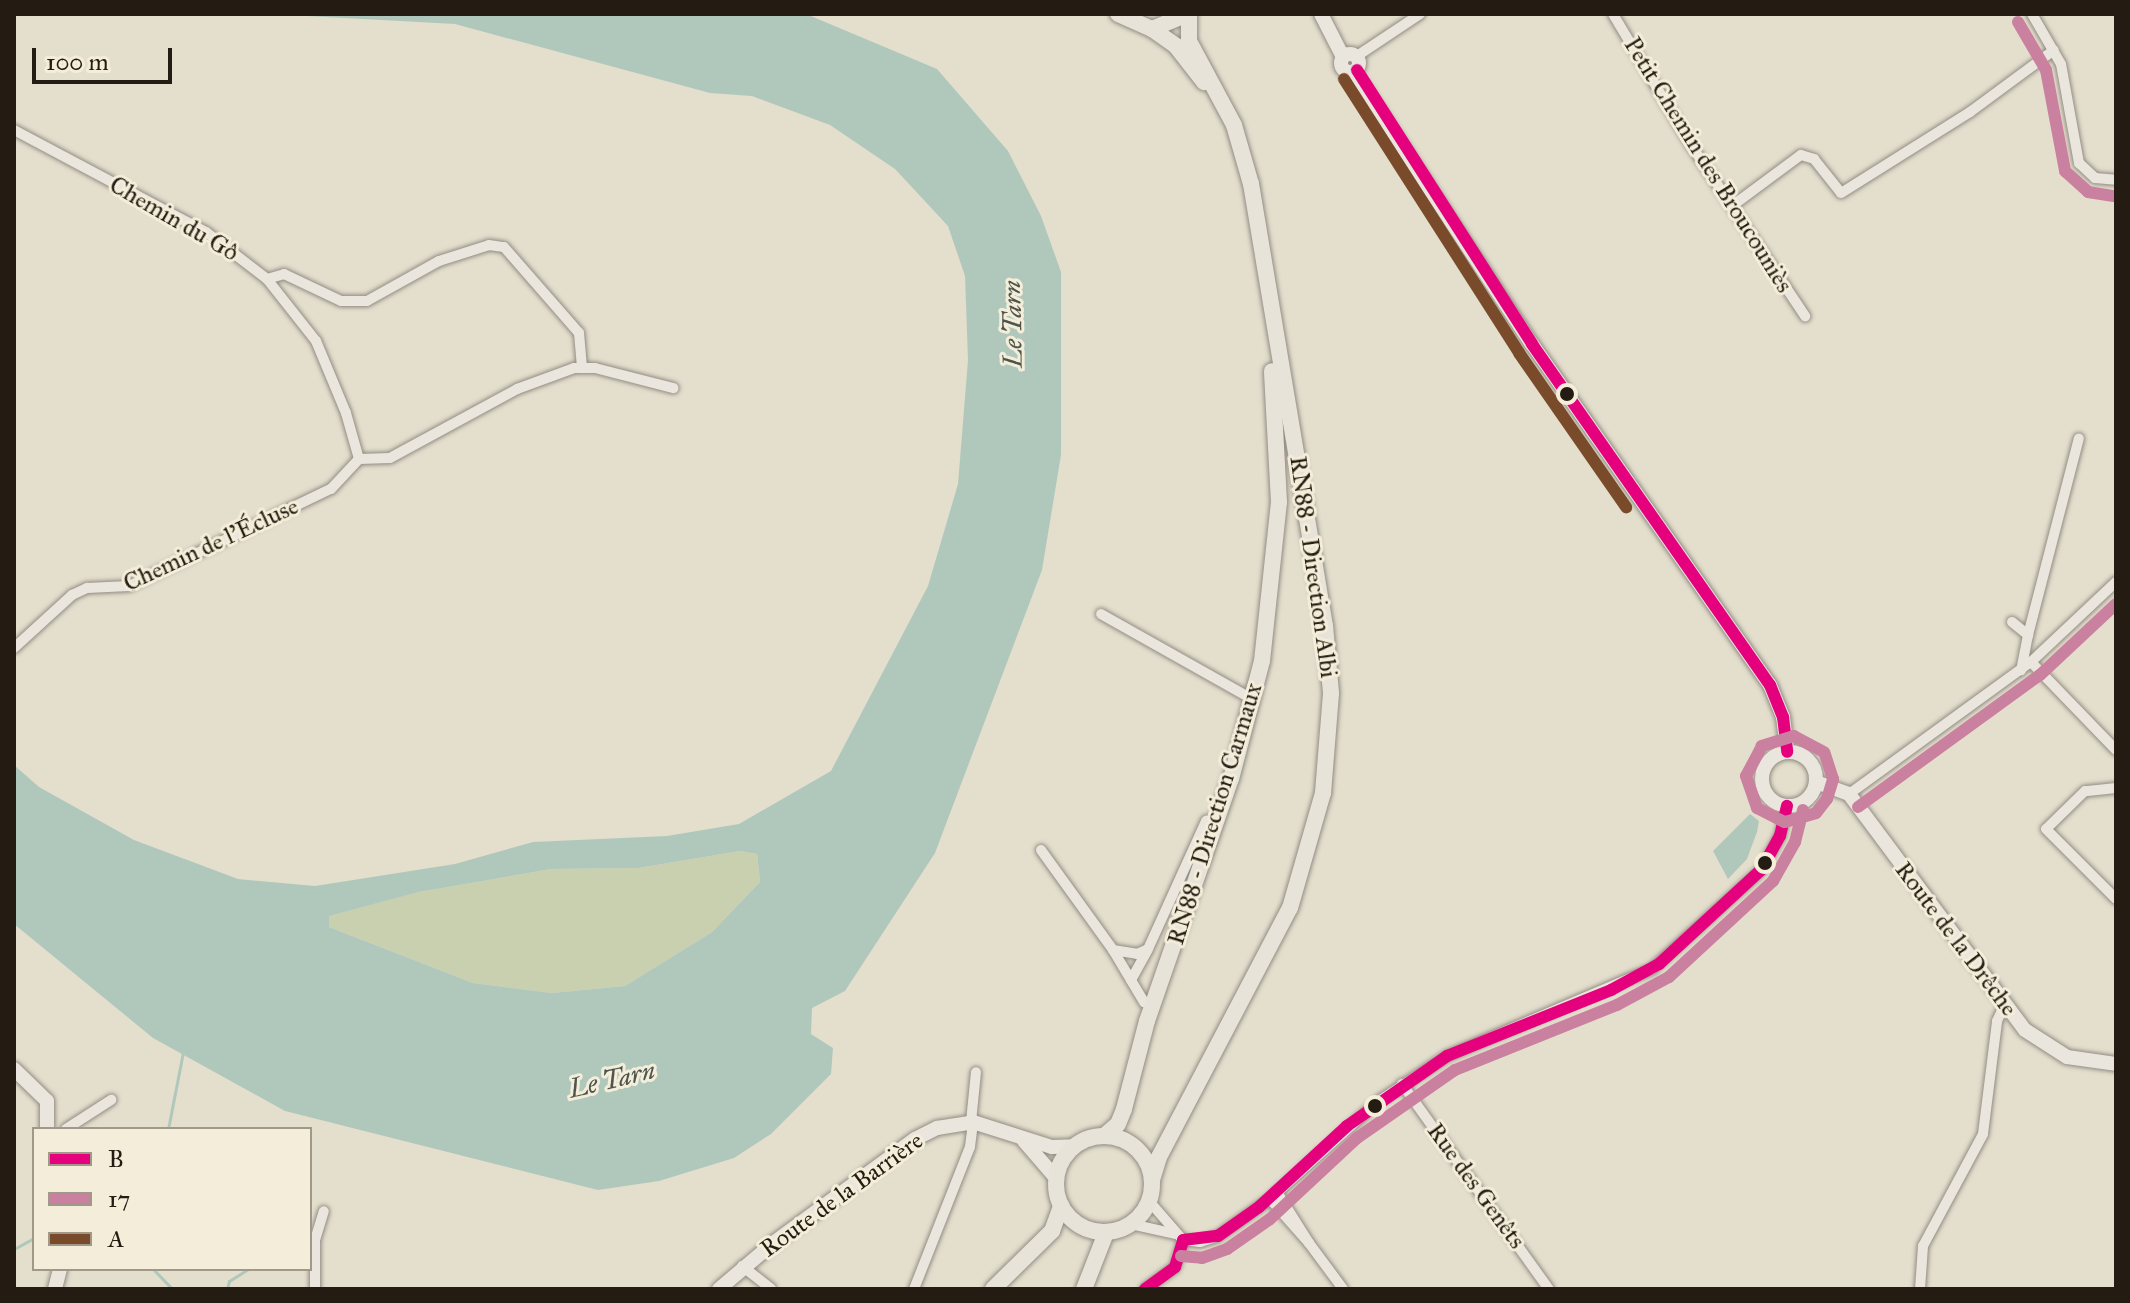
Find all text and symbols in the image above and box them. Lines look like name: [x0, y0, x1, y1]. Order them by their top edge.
scale bar: [36, 32, 176, 82]
street label: Petit Chemin des Broucouniès: [1618, 32, 1798, 298]
text: 100 m: [46, 47, 109, 77]
street label: Chemin du Gô: [104, 170, 244, 268]
water label: Le Tarn: [997, 280, 1029, 368]
unlabelled marker: [1559, 386, 1575, 402]
street label: RN88 - Direction Albi: [1283, 454, 1343, 680]
street label: Chemin de l'Écluse: [119, 492, 303, 598]
street label: RN88 - Direction Carmaux: [1161, 680, 1269, 948]
unlabelled marker: [1757, 855, 1773, 871]
street label: Route de la Drêche: [1889, 856, 2023, 1022]
water label: Le Tarn: [566, 1055, 658, 1105]
unlabelled marker: [1367, 1098, 1383, 1114]
street label: Rue des Genêts: [1421, 1118, 1531, 1254]
street label: Route de la Barrière: [755, 1126, 929, 1264]
legend: [32, 1127, 312, 1271]
text: B: [108, 1144, 124, 1174]
text: 17: [108, 1184, 130, 1214]
text: A: [108, 1224, 124, 1254]

